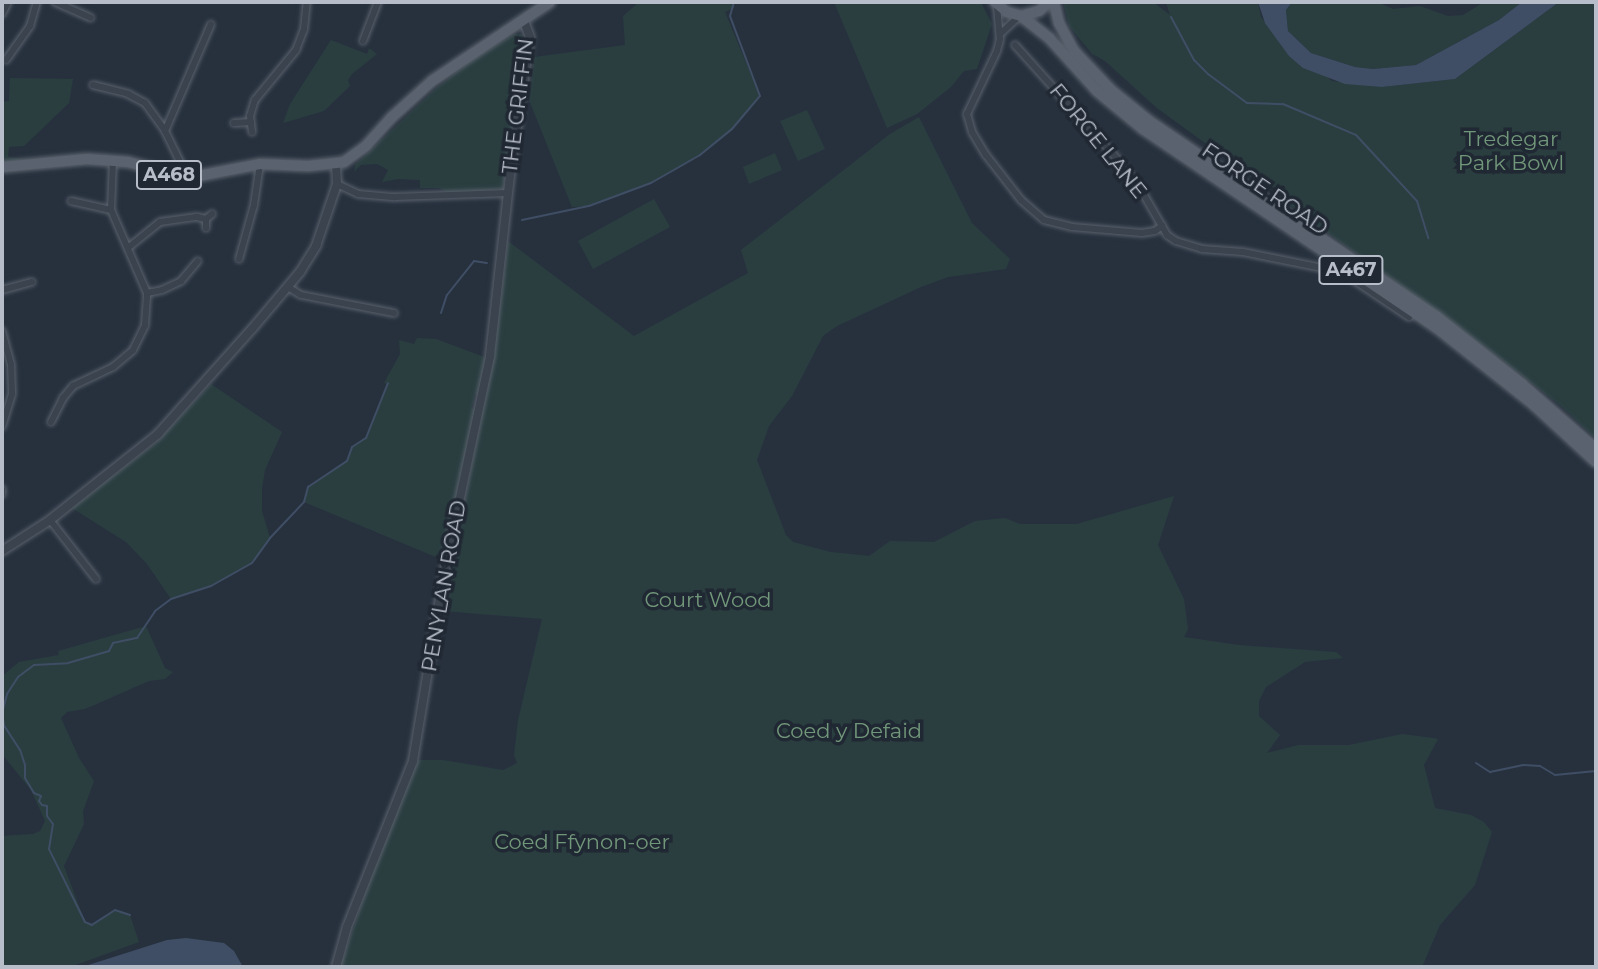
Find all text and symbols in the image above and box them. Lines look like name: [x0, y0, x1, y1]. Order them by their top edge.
street label: THE GRIFFIN: [497, 37, 539, 175]
street label: FORGE LANE: [1044, 79, 1152, 203]
park label: Tredegar Park Bowl: [1458, 126, 1564, 176]
street label: FORGE ROAD: [1197, 138, 1333, 240]
road number: A468: [136, 160, 202, 190]
road number: A467: [1318, 254, 1384, 286]
street label: PENYLAN ROAD: [417, 498, 471, 674]
park label: Court Wood: [644, 587, 772, 613]
park label: Coed y Defaid: [776, 718, 922, 744]
park label: Coed Ffynon-oer: [494, 829, 670, 855]

